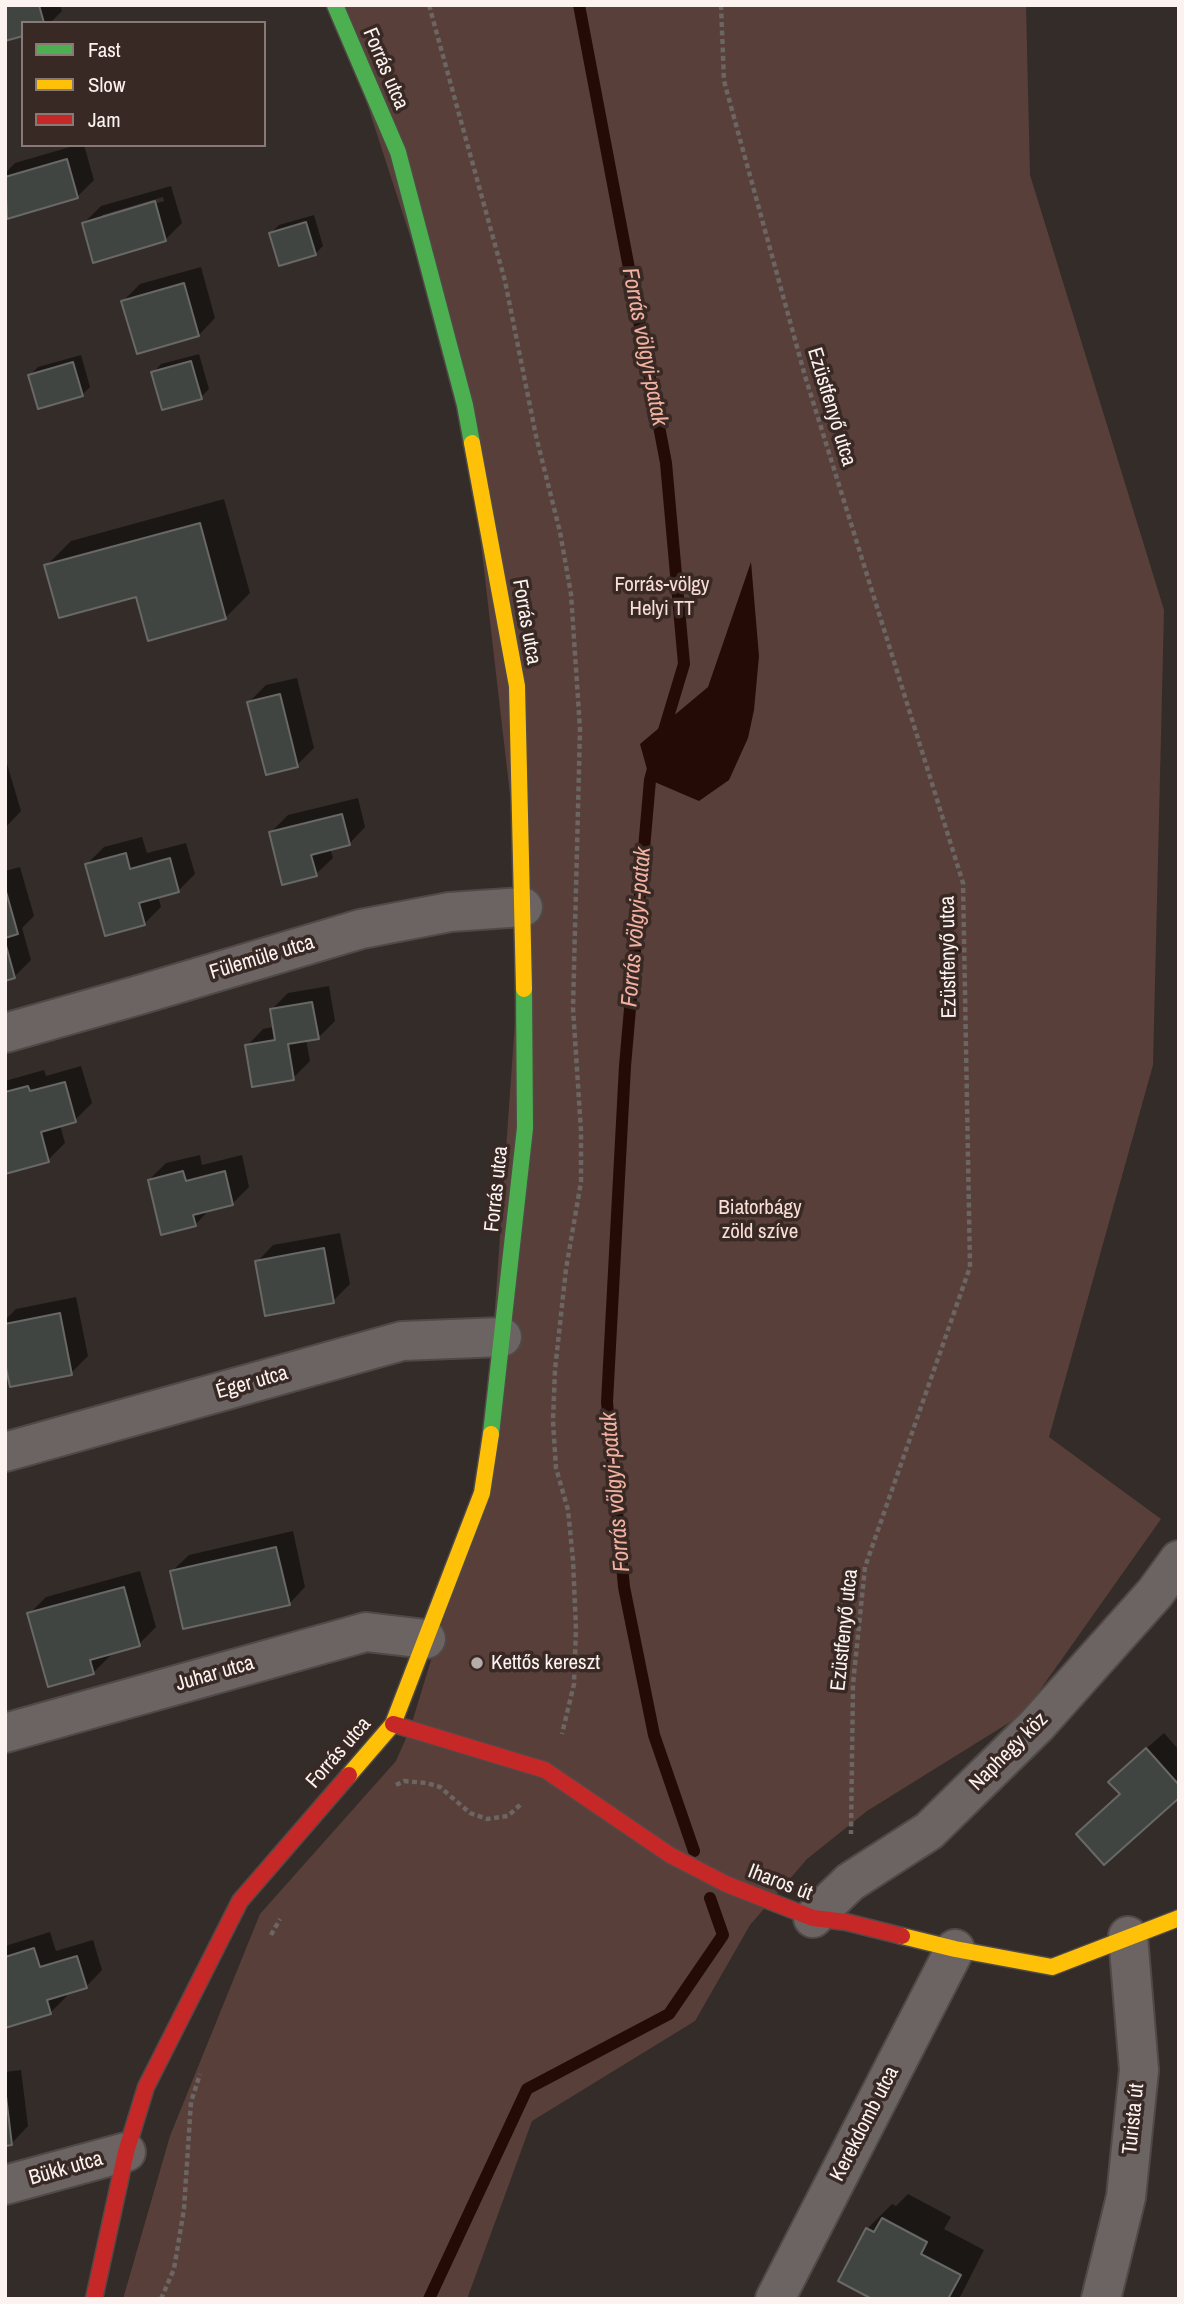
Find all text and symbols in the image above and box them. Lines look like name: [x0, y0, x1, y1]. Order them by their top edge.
legend: [21, 21, 266, 147]
street label: Forrás utca: [357, 24, 413, 114]
text: Fast: [88, 35, 121, 64]
text: Slow: [88, 70, 125, 99]
text: Jam: [88, 105, 121, 134]
water label: Forrás völgyi-patak: [615, 265, 673, 429]
street label: Ezüstfenyő utca: [801, 345, 861, 469]
park label: Forrás-völgy Helyi TT: [615, 572, 709, 622]
street label: Forrás utca: [506, 577, 546, 667]
water label: Forrás völgyi-patak: [616, 846, 658, 1008]
street label: Ezüstfenyő utca: [935, 896, 963, 1018]
street label: Fülemüle utca: [207, 930, 317, 986]
street label: Forrás utca: [480, 1145, 514, 1233]
park label: Biatorbágy zöld szíve: [718, 1195, 802, 1245]
street label: Éger utca: [213, 1361, 291, 1405]
water label: Forrás völgyi-patak: [595, 1411, 637, 1573]
street label: Ezüstfenyő utca: [826, 1568, 864, 1692]
place label: Kettős kereszt: [491, 1650, 600, 1676]
street label: Juhar utca: [173, 1651, 257, 1697]
marker: Kettős kereszt: [469, 1655, 485, 1671]
street label: Naphegy köz: [965, 1708, 1053, 1796]
street label: Forrás utca: [301, 1712, 377, 1794]
street label: Iharos út: [744, 1859, 816, 1907]
street label: Kerekdomb utca: [825, 2062, 905, 2186]
street label: Turista út: [1118, 2082, 1150, 2156]
street label: Bükk utca: [26, 2146, 106, 2192]

